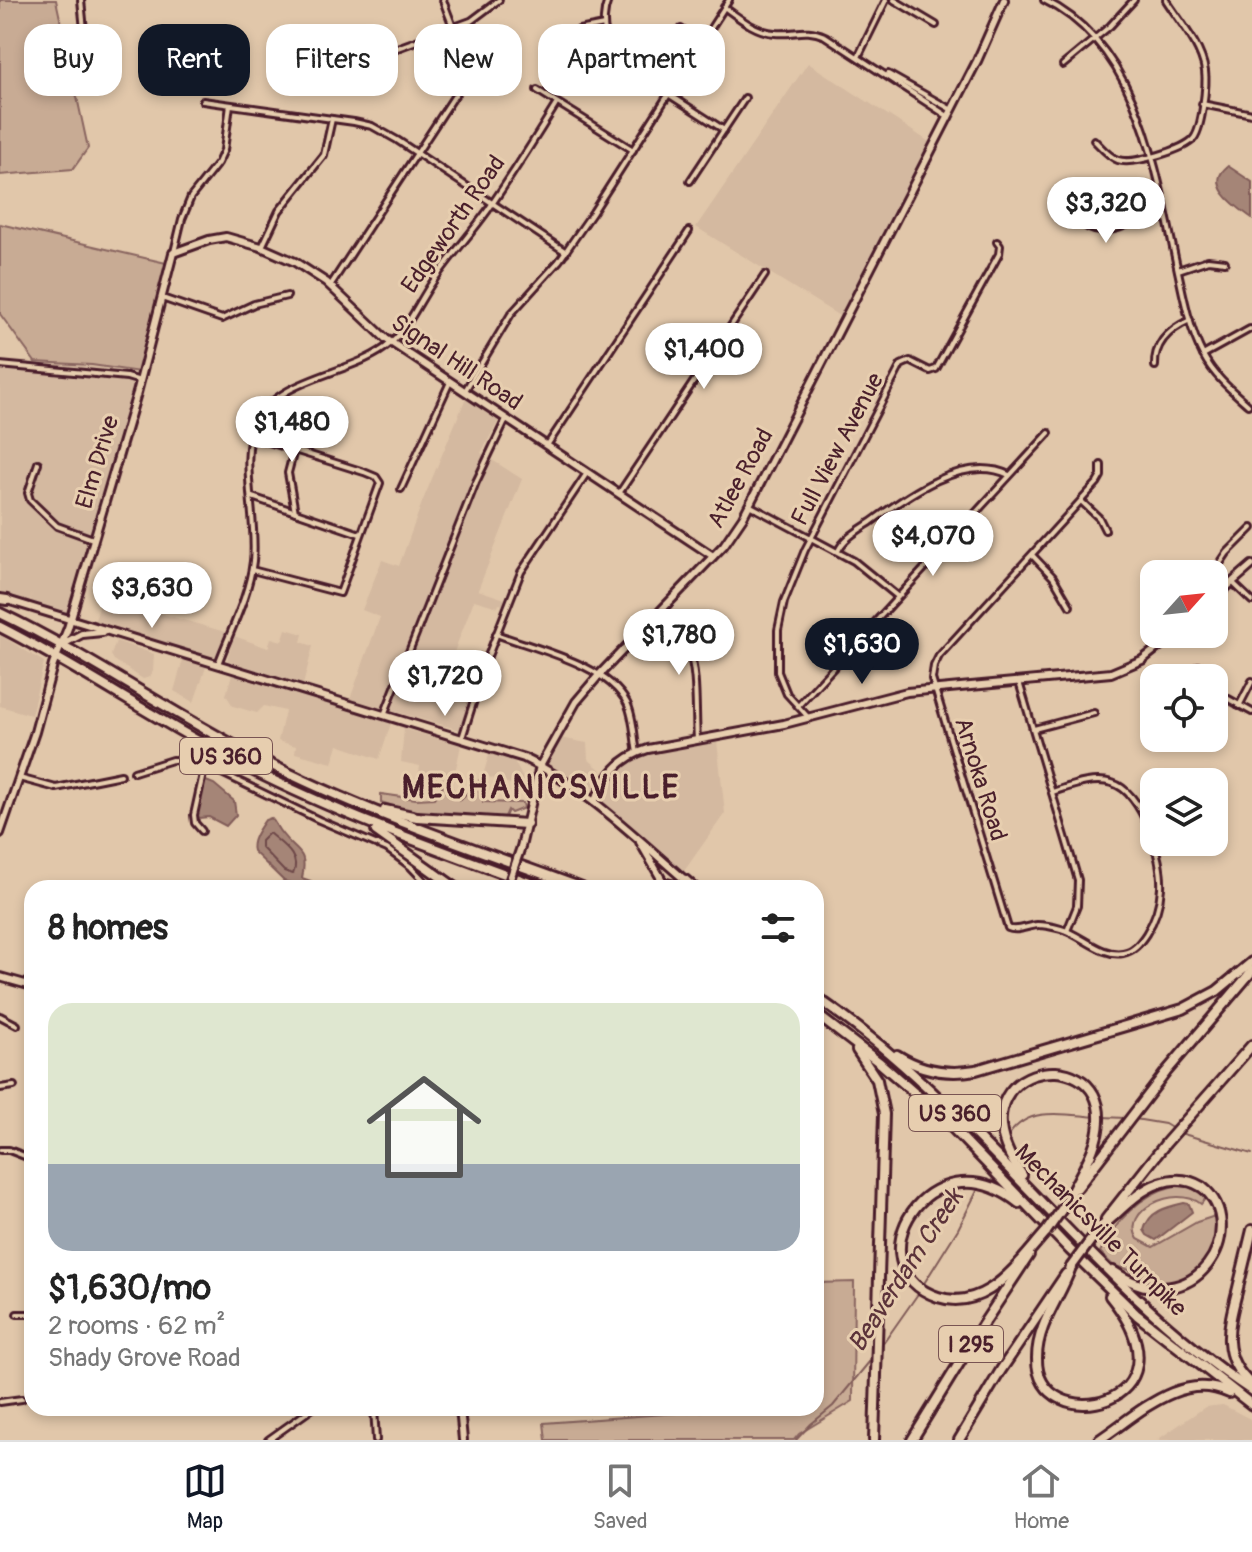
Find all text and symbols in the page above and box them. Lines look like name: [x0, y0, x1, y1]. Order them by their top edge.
chip: Buy: [24, 24, 122, 96]
chip: Rent: [138, 24, 250, 96]
chip: Filters: [266, 24, 398, 96]
chip: New: [414, 24, 522, 96]
chip: Apartment: [538, 24, 725, 96]
street label: Edgeworth Road: [395, 150, 512, 299]
pin: $3,320: [1041, 177, 1171, 245]
text: $3,320: [1065, 187, 1147, 219]
street label: Signal Hill Road: [386, 308, 528, 417]
pin: $1,400: [639, 323, 769, 391]
text: $1,400: [663, 333, 745, 365]
street label: Full View Avenue: [785, 368, 890, 531]
pin: $1,480: [227, 396, 357, 464]
text: $1,480: [254, 406, 330, 438]
street label: Elm Drive: [70, 412, 125, 512]
street label: Atlee Road: [701, 423, 780, 533]
pin: $4,070: [868, 510, 998, 578]
text: $4,070: [890, 520, 976, 552]
north arrow: [1140, 560, 1228, 648]
map controls: [1140, 560, 1228, 856]
pin: $3,630: [87, 562, 217, 630]
text: $3,630: [111, 572, 193, 604]
pin: $1,780: [614, 609, 744, 677]
pin: $1,630: [797, 618, 927, 686]
text: $1,780: [641, 619, 717, 651]
text: $1,630: [823, 628, 901, 660]
pin: $1,720: [380, 650, 510, 718]
text: $1,720: [407, 660, 483, 692]
button: locate: [1140, 664, 1228, 752]
street label: Arnoka Road: [948, 714, 1013, 844]
road number: US 360: [180, 738, 272, 774]
district label: MECHANICSVILLE: [402, 768, 680, 808]
button: layers: [1140, 768, 1228, 856]
icon: filters: [756, 906, 800, 950]
text: 8 homes: [48, 907, 168, 950]
icon: home: [352, 1055, 496, 1199]
road number: US 360: [909, 1095, 1001, 1131]
street label: Mechanicsville Turnpike: [1009, 1138, 1193, 1323]
water label: Beaverdam Creek: [841, 1181, 972, 1358]
text: $1,630/mo: [48, 1267, 211, 1310]
text: 2 rooms · 62 m²: [48, 1310, 225, 1342]
road number: I 295: [939, 1326, 1003, 1362]
text: Shady Grove Road: [48, 1342, 241, 1374]
tab: Map: [183, 1459, 227, 1535]
tab: Saved: [593, 1459, 648, 1535]
tab: Home: [1014, 1459, 1069, 1535]

